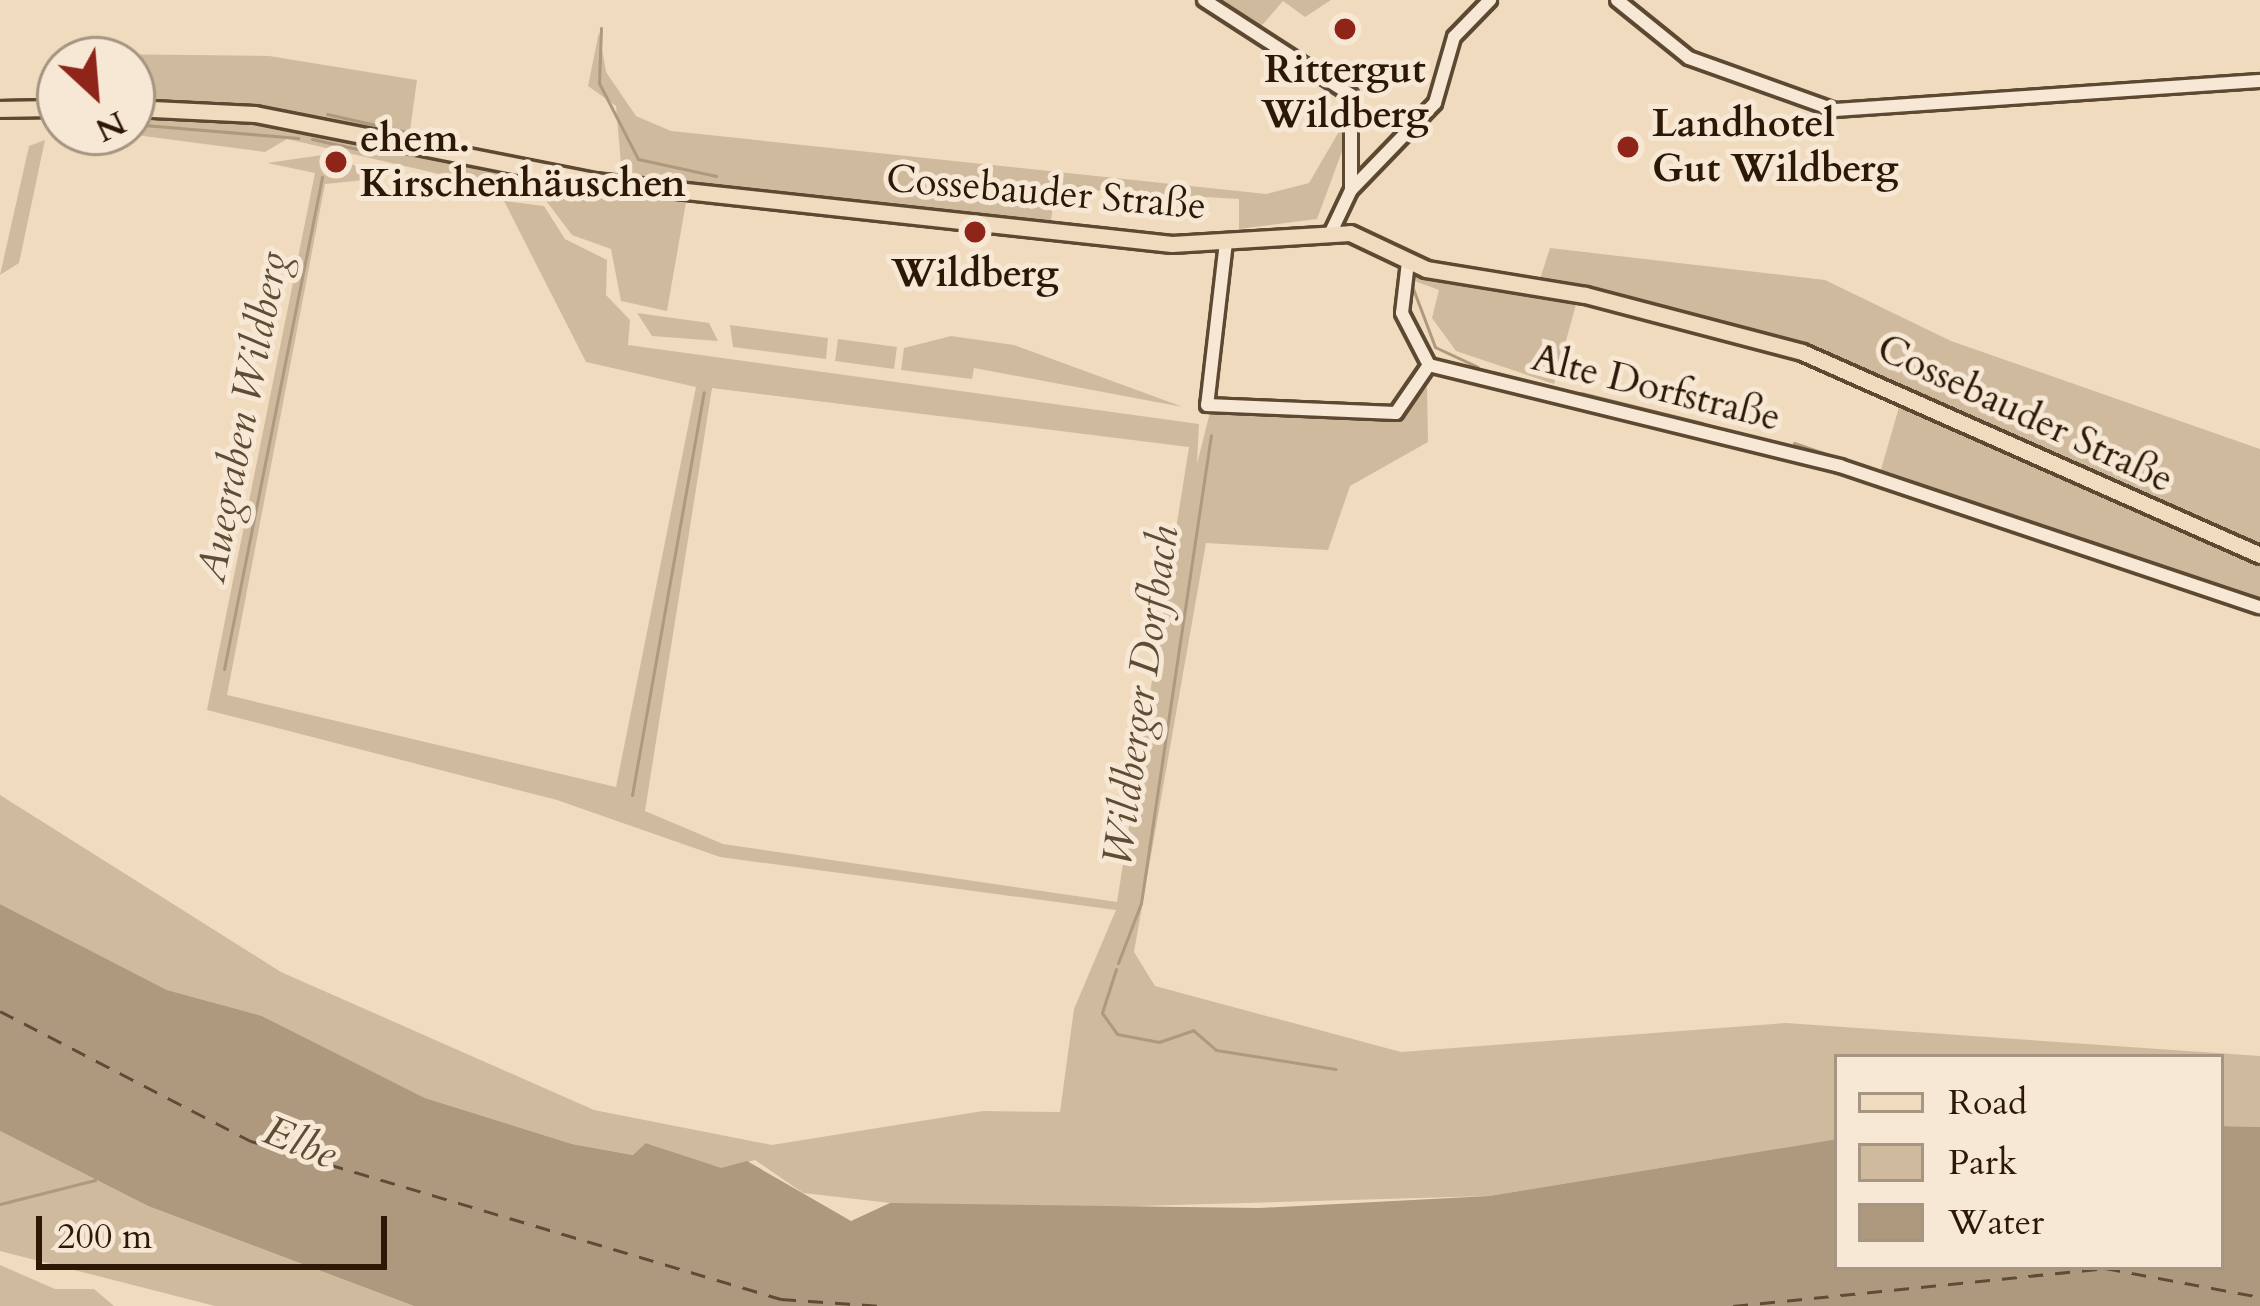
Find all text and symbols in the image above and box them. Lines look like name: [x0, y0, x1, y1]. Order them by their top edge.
marker: Rittergut Wildberg: [1332, 16, 1358, 42]
north arrow: [36, 36, 156, 156]
place label: Rittergut Wildberg: [1261, 48, 1429, 139]
text: N: [88, 100, 133, 153]
place label: Landhotel Gut Wildberg: [1652, 102, 1899, 193]
place label: ehem. Kirschenhäuschen: [360, 117, 686, 208]
marker: Landhotel Gut Wildberg: [1615, 134, 1641, 160]
marker: ehem. Kirschenhäuschen: [323, 149, 349, 175]
street label: Cossebauder Straße: [884, 156, 1208, 230]
marker: Wildberg: [962, 219, 988, 245]
water label: Auegraben Wildberg: [186, 247, 300, 587]
place label: Wildberg: [891, 251, 1059, 297]
street label: Cossebauder Straße: [1870, 325, 2180, 503]
street label: Alte Dorfstraße: [1527, 335, 1785, 441]
water label: Wildberger Dorfbach: [1092, 523, 1190, 869]
legend: [1834, 1054, 2224, 1270]
text: Road: [1948, 1078, 2027, 1127]
water label: Elbe: [256, 1106, 344, 1180]
text: Park: [1948, 1138, 2017, 1187]
scale bar: [42, 1192, 393, 1266]
text: Water: [1948, 1198, 2044, 1247]
text: 200 m: [57, 1212, 152, 1261]

